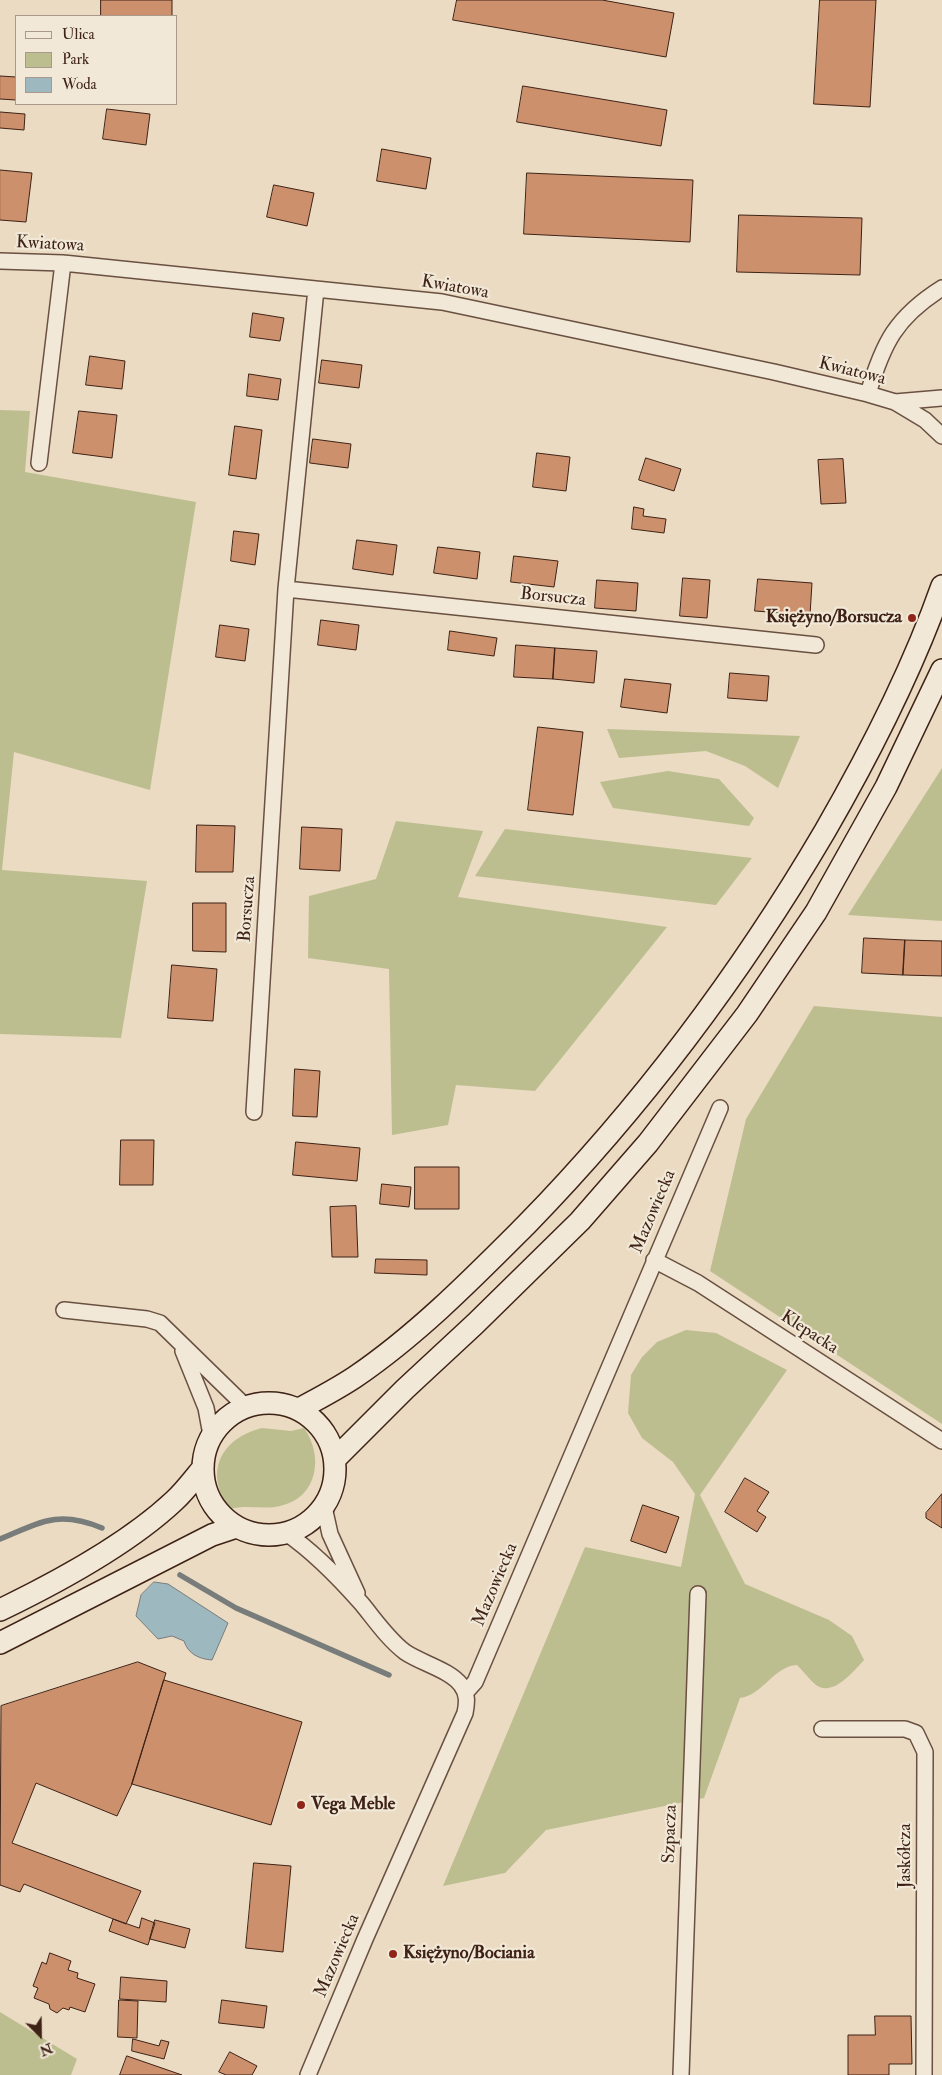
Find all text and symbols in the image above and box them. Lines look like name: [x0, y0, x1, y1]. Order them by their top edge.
legend: [15, 15, 178, 105]
text: Ulica: [62, 25, 95, 44]
text: Park: [62, 50, 89, 69]
text: Woda: [62, 75, 97, 94]
street label: Kwiatowa: [15, 232, 85, 258]
street label: Kwiatowa: [420, 271, 490, 305]
street label: Kwiatowa: [816, 353, 888, 391]
street label: Borsucza: [519, 584, 587, 612]
place label: Księżyno/Borsucza: [766, 607, 902, 629]
marker: Księżyno/Borsucza: [906, 612, 918, 624]
street label: Borsucza: [235, 875, 261, 943]
street label: Mazowiecka: [627, 1167, 681, 1257]
street label: Klepacka: [776, 1306, 842, 1360]
street label: Mazowiecka: [469, 1540, 523, 1630]
place label: Vega Meble: [311, 1794, 395, 1816]
marker: Vega Meble: [295, 1799, 307, 1811]
street label: Szpacza: [659, 1804, 683, 1864]
street label: Jaskółcza: [895, 1823, 917, 1889]
street label: Mazowiecka: [311, 1911, 365, 2001]
place label: Księżyno/Bociania: [403, 1943, 535, 1965]
marker: Księżyno/Bociania: [387, 1948, 399, 1960]
north arrow: [15, 2010, 65, 2060]
text: N: [37, 2039, 55, 2060]

